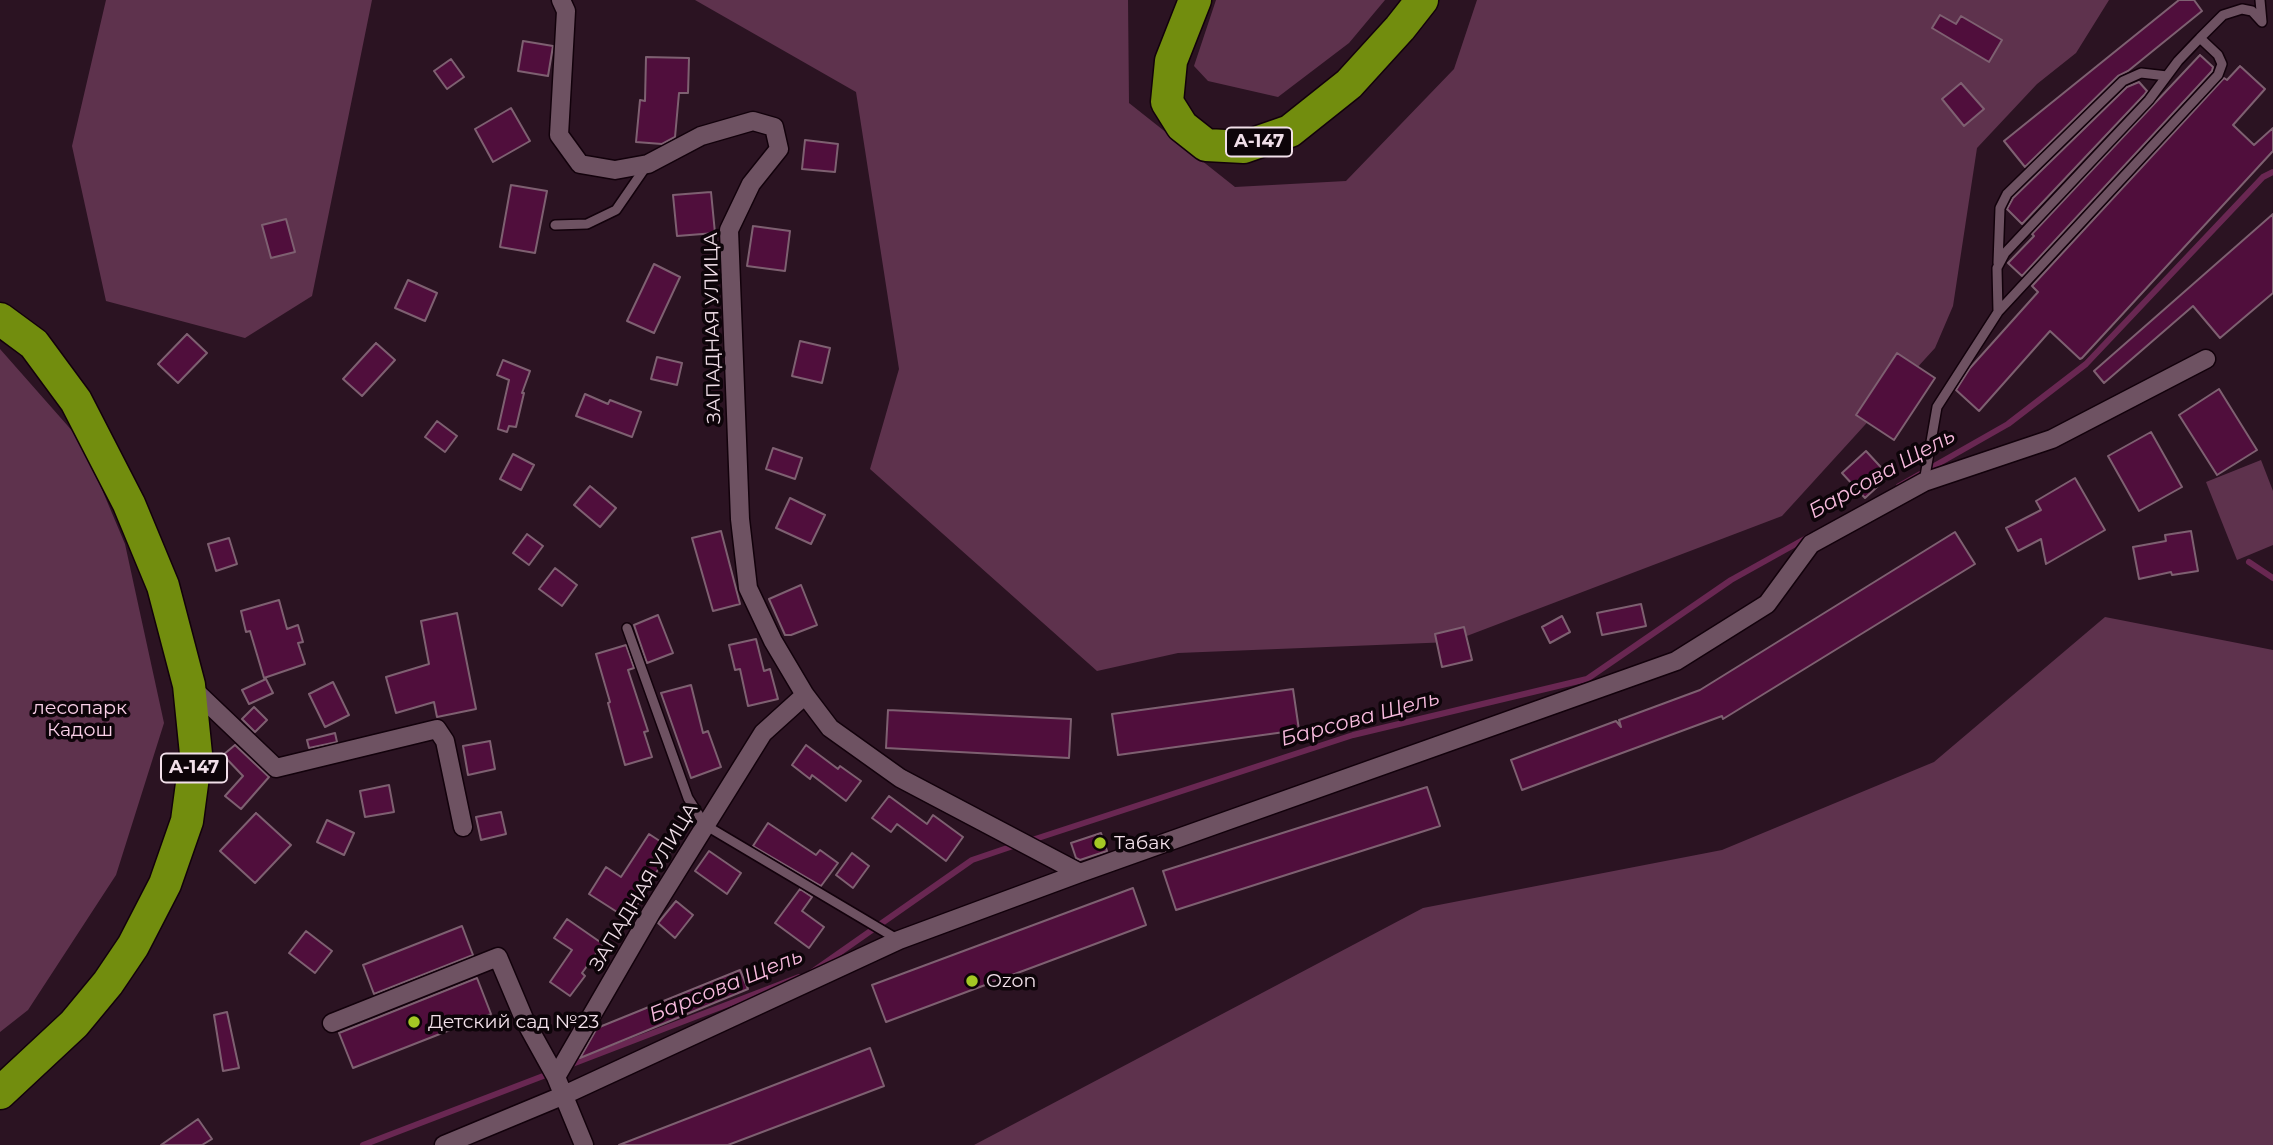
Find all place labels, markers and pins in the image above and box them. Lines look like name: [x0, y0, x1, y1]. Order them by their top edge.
place label: Табак: [1114, 832, 1170, 854]
marker: Табак: [1092, 835, 1108, 851]
place label: Ozon: [986, 970, 1036, 992]
marker: Ozon: [964, 973, 980, 989]
place label: Детский сад №23: [428, 1011, 599, 1033]
marker: Детский сад №23: [406, 1014, 422, 1030]

